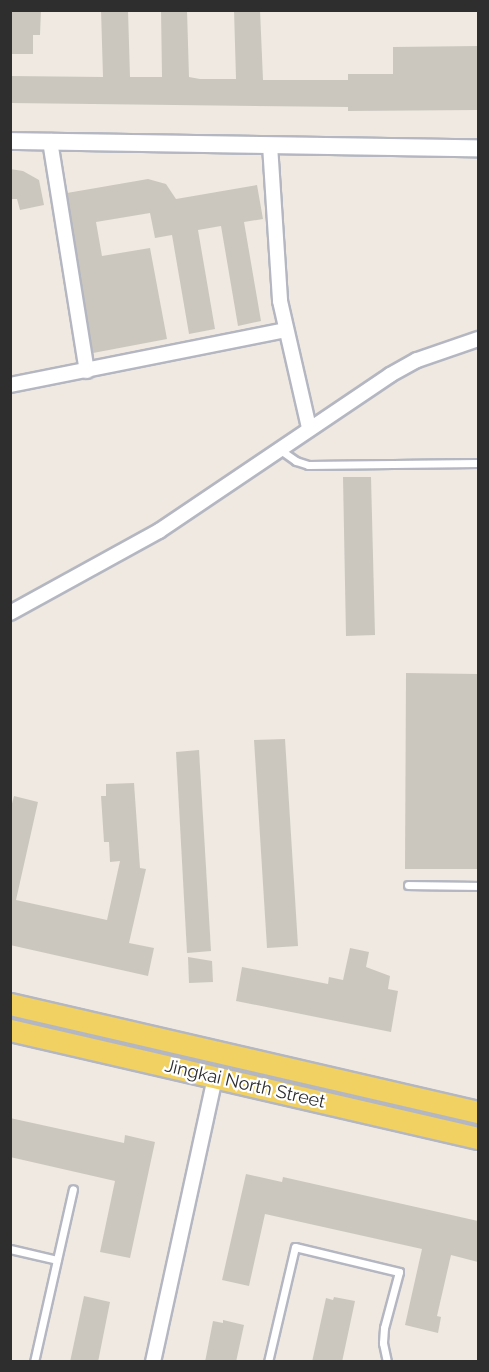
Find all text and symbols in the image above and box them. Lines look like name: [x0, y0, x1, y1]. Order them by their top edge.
street label: Jingkai North Street: [163, 1055, 327, 1113]

